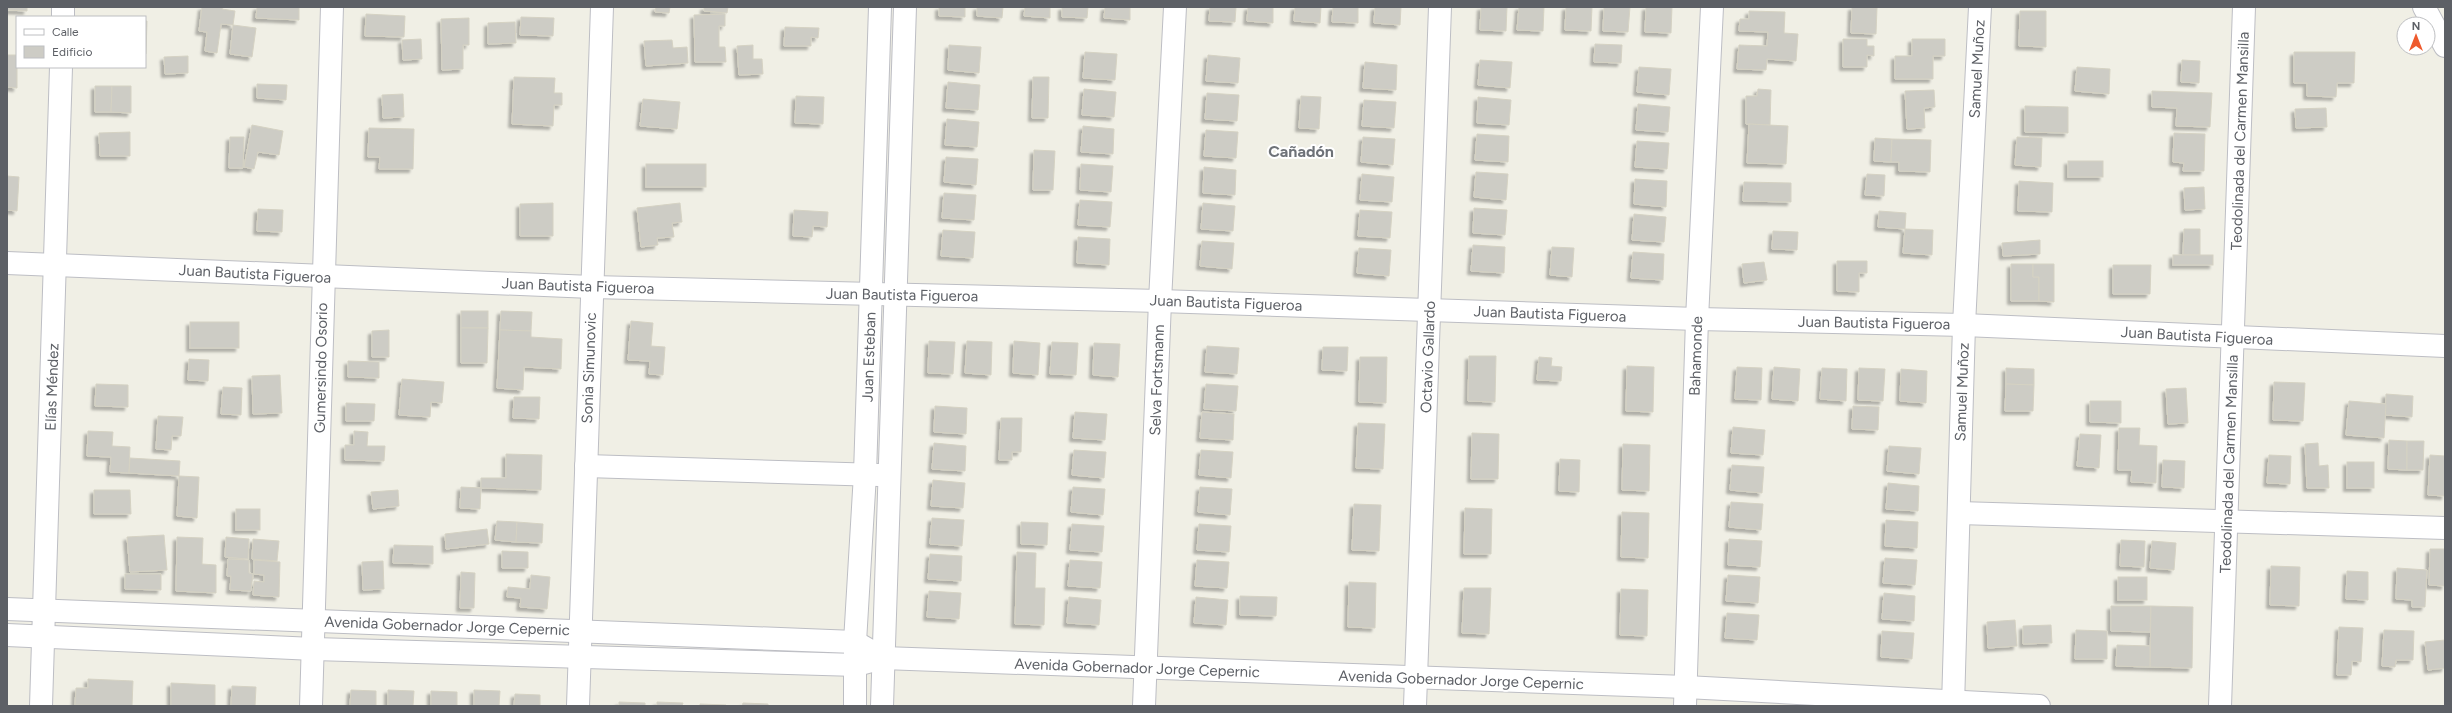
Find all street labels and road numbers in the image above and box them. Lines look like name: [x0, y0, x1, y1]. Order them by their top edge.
street label: Samuel Muñoz: [1965, 19, 1989, 119]
street label: Teodolinada del Carmen Mansilla: [2227, 31, 2253, 251]
street label: Juan Bautista Figueroa: [178, 261, 332, 287]
street label: Juan Bautista Figueroa: [501, 274, 655, 298]
street label: Juan Bautista Figueroa: [826, 285, 978, 305]
street label: Juan Bautista Figueroa: [1149, 291, 1303, 315]
street label: Octavio Gallardo: [1417, 300, 1439, 414]
street label: Gumersindo Osorio: [311, 302, 331, 433]
street label: Juan Bautista Figueroa: [1473, 302, 1627, 326]
street label: Sonia Simunovic: [578, 312, 600, 424]
street label: Juan Esteban: [858, 312, 880, 402]
street label: Juan Bautista Figueroa: [1798, 313, 1950, 333]
street label: Bahamonde: [1686, 316, 1706, 396]
street label: Juan Bautista Figueroa: [2120, 323, 2274, 349]
street label: Selva Fortsmann: [1146, 324, 1168, 436]
street label: Samuel Muñoz: [1951, 342, 1973, 442]
street label: Elías Méndez: [41, 343, 63, 431]
street label: Teodolinada del Carmen Mansilla: [2216, 354, 2242, 574]
street label: Avenida Gobernador Jorge Cepernic: [324, 613, 570, 639]
street label: Avenida Gobernador Jorge Cepernic: [1014, 655, 1260, 681]
street label: Avenida Gobernador Jorge Cepernic: [1338, 667, 1584, 693]

